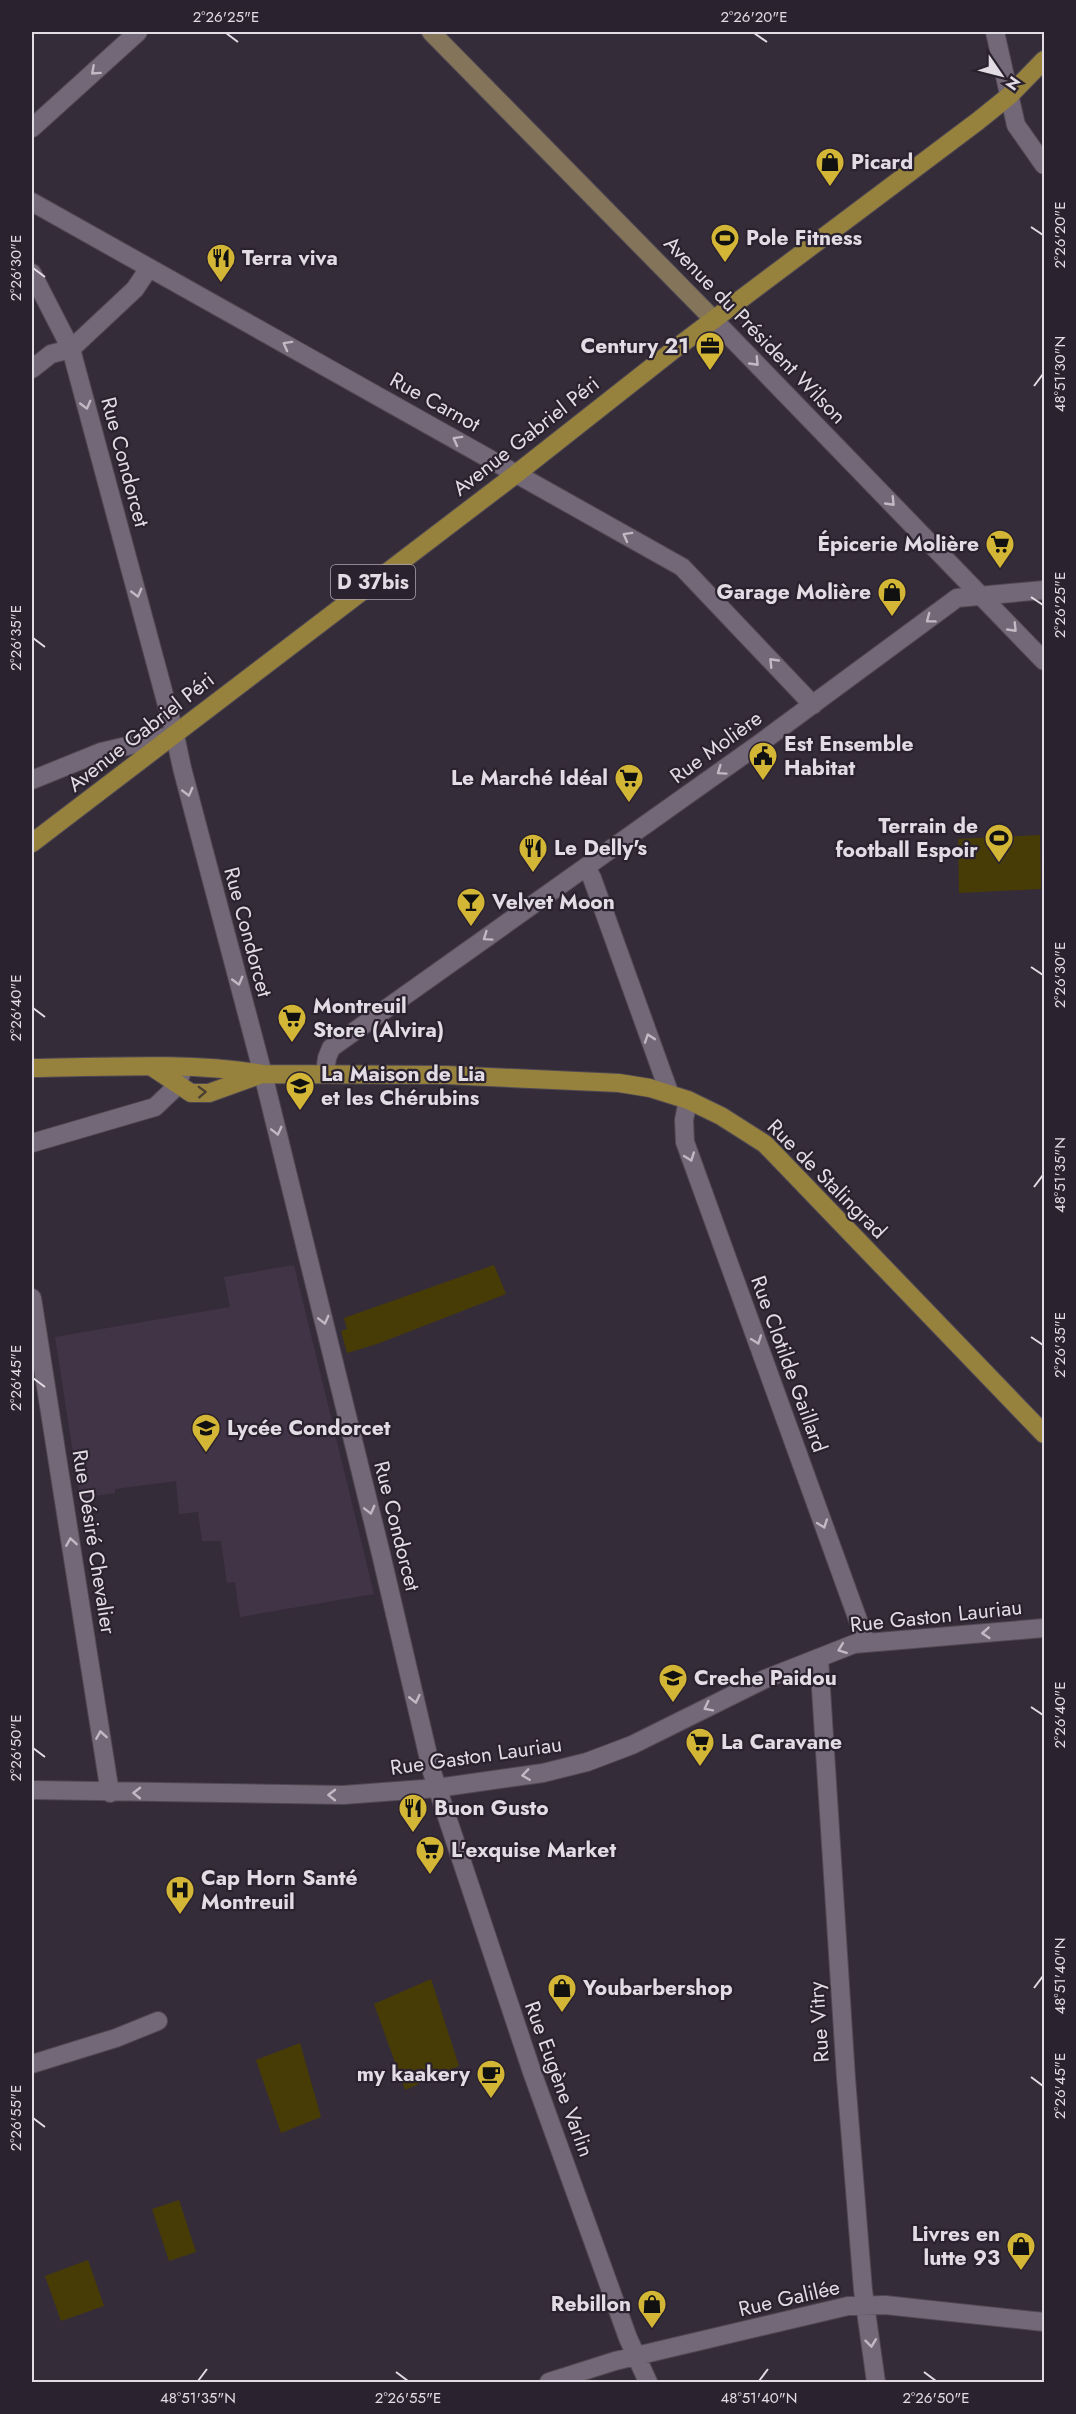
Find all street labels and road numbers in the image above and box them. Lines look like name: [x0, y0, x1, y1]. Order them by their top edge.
street label: Avenue du Président Wilson: [657, 229, 853, 431]
street label: Rue Carnot: [384, 365, 486, 439]
street label: Avenue Gabriel Péri: [446, 369, 606, 503]
street label: Rue Condorcet: [93, 394, 157, 530]
road number: D 37bis: [331, 565, 415, 599]
street label: Avenue Gabriel Péri: [61, 665, 221, 799]
street label: Rue Molière: [664, 703, 768, 791]
street label: Rue Condorcet: [216, 864, 280, 1000]
street label: Rue de Stalingrad: [760, 1112, 894, 1246]
street label: Rue Clotilde Gaillard: [743, 1272, 835, 1456]
street label: Rue Désiré Chevalier: [65, 1448, 124, 1637]
street label: Rue Condorcet: [366, 1458, 428, 1594]
street label: Rue Gaston Lauriau: [848, 1592, 1024, 1640]
street label: Rue Gaston Lauriau: [388, 1729, 564, 1783]
street label: Rue Vitry: [801, 1980, 837, 2064]
street label: Rue Eugène Varlin: [517, 1997, 601, 2161]
street label: Rue Galilée: [735, 2272, 843, 2324]

